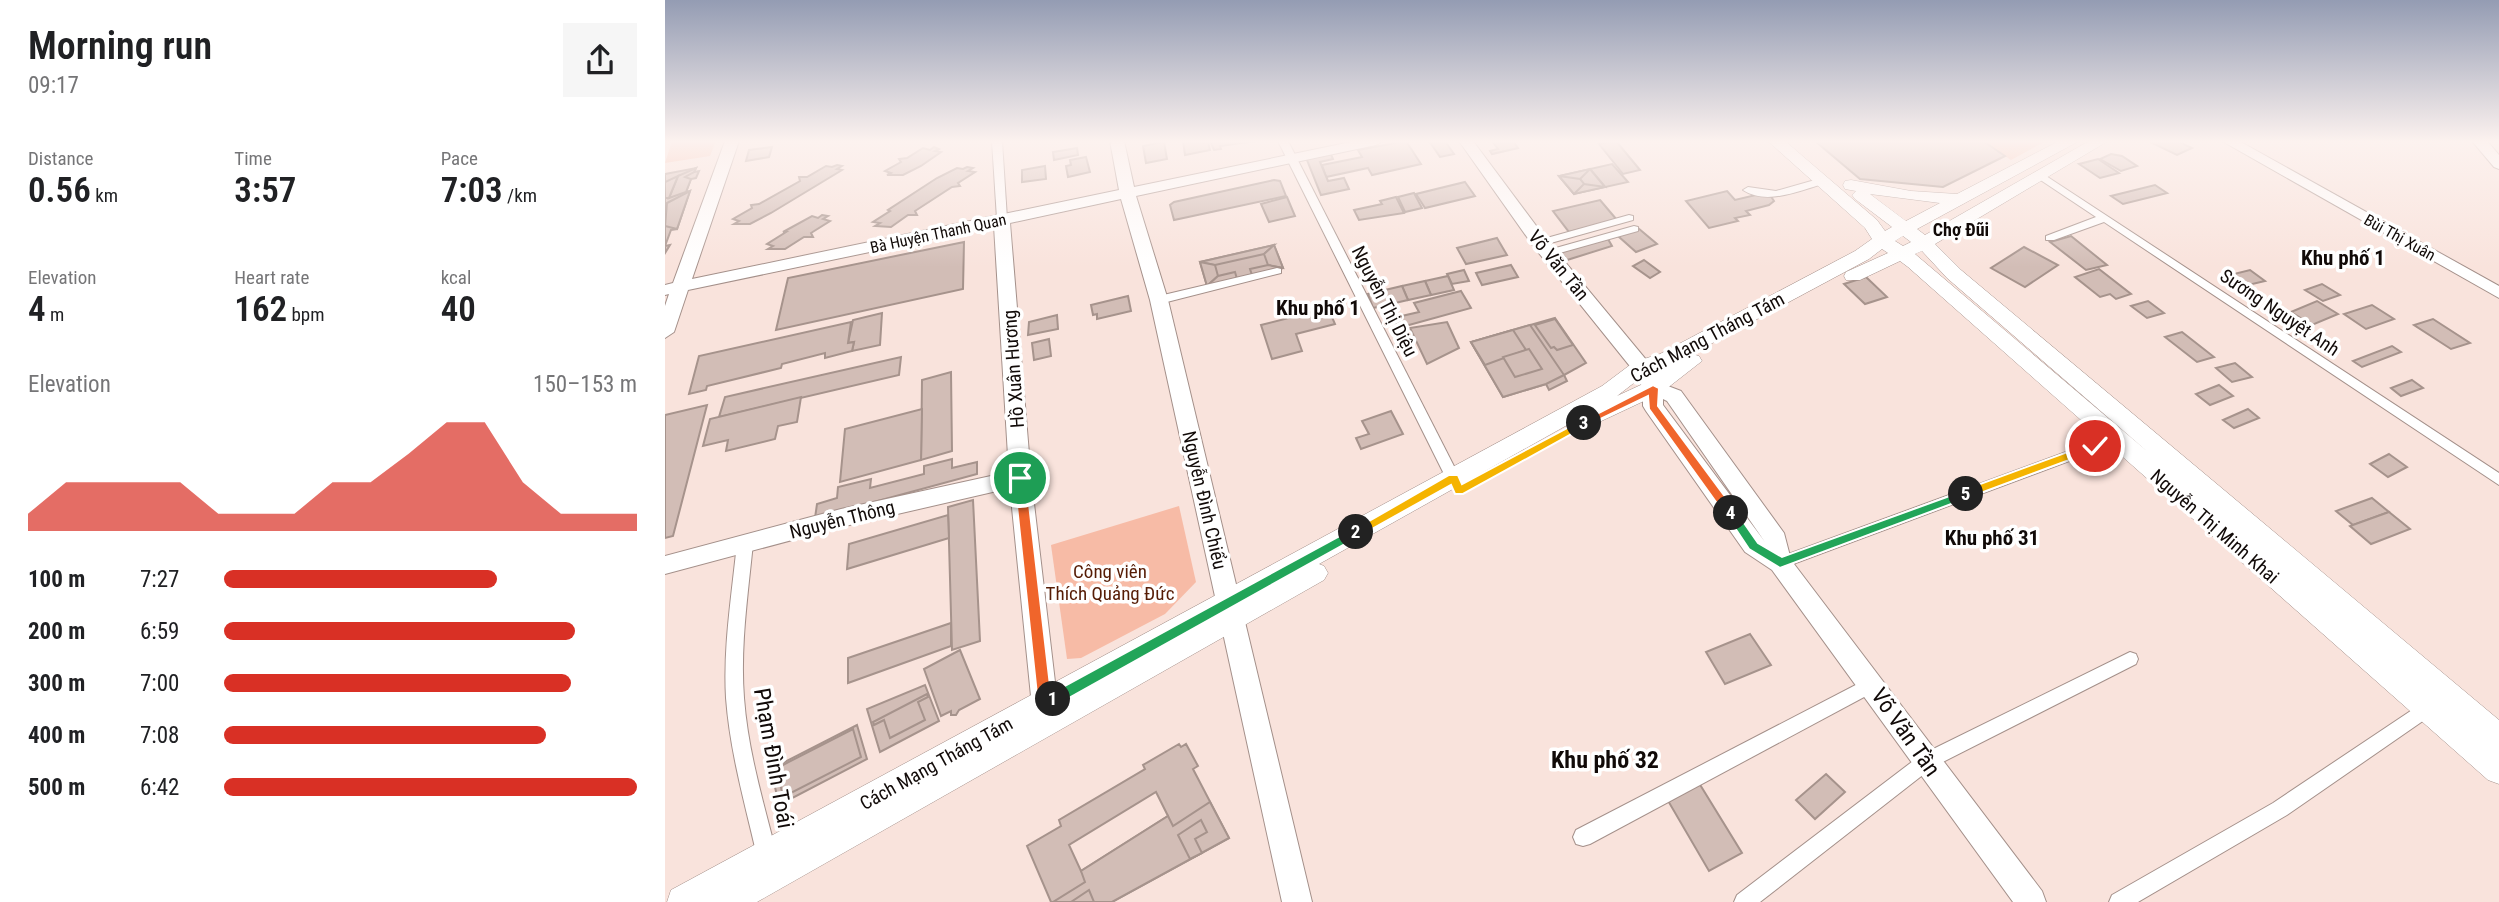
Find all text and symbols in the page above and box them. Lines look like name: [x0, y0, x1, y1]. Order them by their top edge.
button: share: [563, 23, 637, 97]
text: Morning run: [28, 24, 212, 68]
text: 09:17: [28, 72, 79, 99]
text: Distance: [28, 147, 93, 170]
text: Time: [234, 147, 272, 170]
text: Pace: [441, 147, 478, 170]
text: 0.56: [28, 170, 91, 211]
text: 3:57: [234, 170, 296, 211]
text: 7:03: [441, 170, 503, 211]
text: km: [91, 184, 118, 207]
text: /km: [503, 184, 537, 207]
street label: Bà Huyện Thanh Quan: [868, 210, 1008, 257]
street label: Bùi Thị Xuân: [2361, 210, 2439, 265]
district label: Chợ Đũi: [1933, 219, 1989, 240]
street label: Võ Văn Tần: [1523, 226, 1594, 305]
street label: Nguyễn Thị Diệu: [1347, 242, 1422, 360]
district label: Khu phố 1: [2301, 246, 2385, 270]
street label: Sương Nguyệt Anh: [2216, 264, 2344, 361]
text: Elevation: [28, 266, 96, 289]
text: Heart rate: [234, 266, 309, 289]
text: kcal: [441, 266, 471, 289]
street label: Cách Mạng Tháng Tám: [1626, 287, 1788, 388]
text: 4: [28, 289, 46, 330]
text: 162: [234, 289, 287, 330]
text: 40: [441, 289, 476, 330]
district label: Khu phố 1: [1276, 296, 1360, 320]
text: m: [46, 303, 64, 326]
text: bpm: [287, 303, 325, 326]
street label: Hồ Xuân Hương: [998, 309, 1029, 429]
text: Elevation: [28, 371, 111, 398]
text: 150–153 m: [533, 371, 637, 398]
pin: 3: [1567, 406, 1601, 440]
text: 3: [1579, 411, 1588, 434]
pin: [2065, 416, 2125, 476]
icon: check: [2076, 427, 2114, 465]
street label: Nguyễn Đình Chiểu: [1177, 429, 1232, 572]
pin: [990, 448, 1050, 508]
icon: arrive: [1001, 459, 1039, 497]
street label: Nguyễn Thị Minh Khai: [2146, 464, 2284, 588]
pin: 5: [1949, 476, 1983, 512]
text: 5: [1961, 482, 1970, 505]
street label: Nguyễn Thông: [787, 495, 897, 544]
pin: 4: [1713, 496, 1749, 530]
text: 4: [1726, 501, 1735, 524]
pin: 2: [1339, 514, 1373, 550]
text: 2: [1351, 520, 1360, 543]
district label: Khu phố 31: [1945, 526, 2039, 550]
park label: Công viên Thích Quảng Đức: [1046, 560, 1175, 605]
text: 100 m: [28, 566, 85, 593]
text: 7:27: [140, 566, 179, 593]
text: 200 m: [28, 618, 85, 645]
text: 6:59: [140, 618, 179, 645]
text: 300 m: [28, 670, 85, 697]
text: 7:00: [140, 670, 179, 697]
pin: 1: [1035, 682, 1071, 716]
street label: Võ Văn Tần: [1865, 683, 1946, 782]
street label: Phạm Ðình Toái: [748, 686, 799, 830]
text: 1: [1048, 687, 1057, 710]
street label: Cách Mạng Tháng Tám: [856, 712, 1017, 815]
text: 400 m: [28, 722, 85, 749]
text: 7:08: [140, 722, 179, 749]
district label: Khu phố 32: [1551, 746, 1659, 774]
text: 500 m: [28, 774, 85, 801]
text: 6:42: [140, 774, 179, 801]

